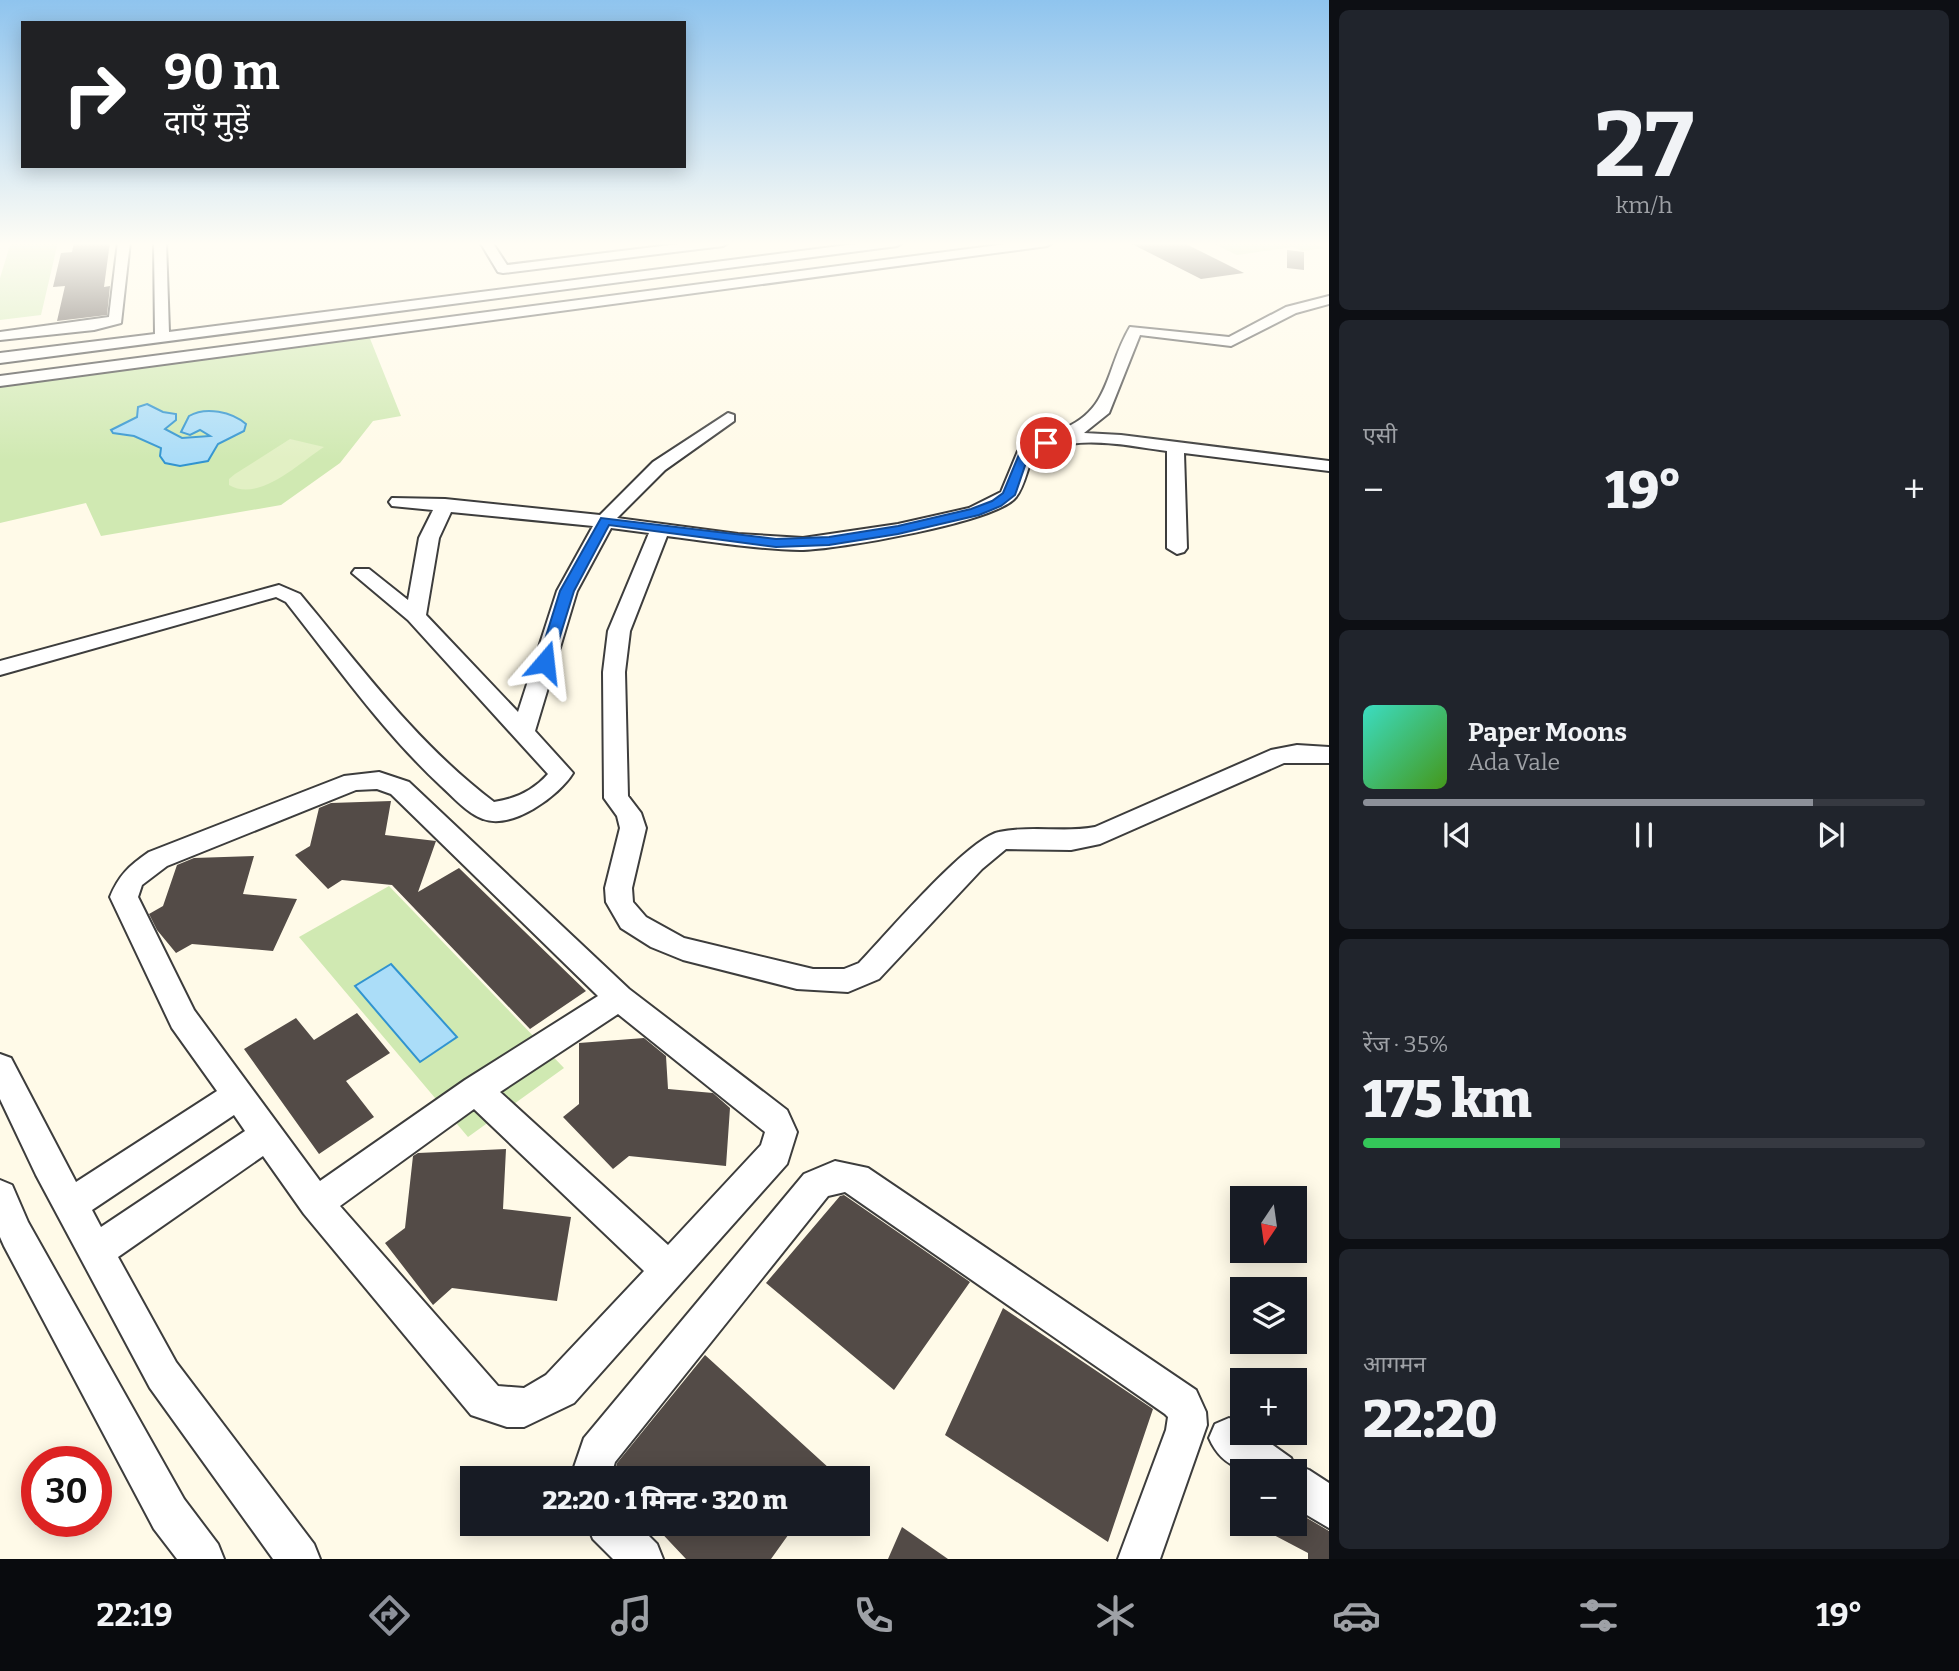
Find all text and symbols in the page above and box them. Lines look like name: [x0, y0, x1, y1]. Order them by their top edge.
text: 90 m: [164, 43, 280, 102]
icon: right: [49, 49, 140, 140]
text: 27: [1594, 91, 1694, 200]
text: दाएँ मुड़ें: [164, 103, 250, 141]
text: km/h: [1616, 191, 1672, 219]
pin: [1016, 413, 1076, 473]
text: एसी: [1363, 421, 1397, 449]
icon: arrive: [1027, 424, 1065, 462]
text: 19°: [1605, 459, 1682, 522]
text: −: [1363, 467, 1384, 513]
text: +: [1903, 467, 1925, 513]
position arrow: [508, 625, 582, 699]
text: Paper Moons: [1468, 717, 1627, 748]
text: Ada Vale: [1468, 748, 1560, 776]
icon: previous: [1438, 816, 1476, 854]
icon: pause: [1625, 816, 1663, 854]
icon: next: [1812, 816, 1850, 854]
text: रेंज · 35%: [1363, 1030, 1448, 1058]
text: 175 km: [1363, 1068, 1532, 1131]
north arrow: [1230, 1186, 1307, 1264]
map controls: [1230, 1186, 1307, 1536]
button: layers: [1230, 1277, 1307, 1354]
text: आगमन: [1363, 1350, 1426, 1378]
button: +: [1230, 1368, 1307, 1445]
text: 22:20: [1363, 1388, 1498, 1451]
speed limit sign: 30: [21, 1446, 112, 1537]
button: −: [1230, 1459, 1307, 1536]
text: 22:20 · 1 मिनट · 320 m: [542, 1485, 788, 1516]
icon: directions: [365, 1591, 414, 1640]
icon: music: [607, 1591, 656, 1640]
icon: phone: [849, 1591, 898, 1640]
icon: climate: [1091, 1591, 1140, 1640]
icon: car: [1332, 1591, 1381, 1640]
icon: filters: [1574, 1591, 1623, 1640]
text: 22:19: [96, 1596, 173, 1634]
text: 19°: [1816, 1596, 1863, 1634]

